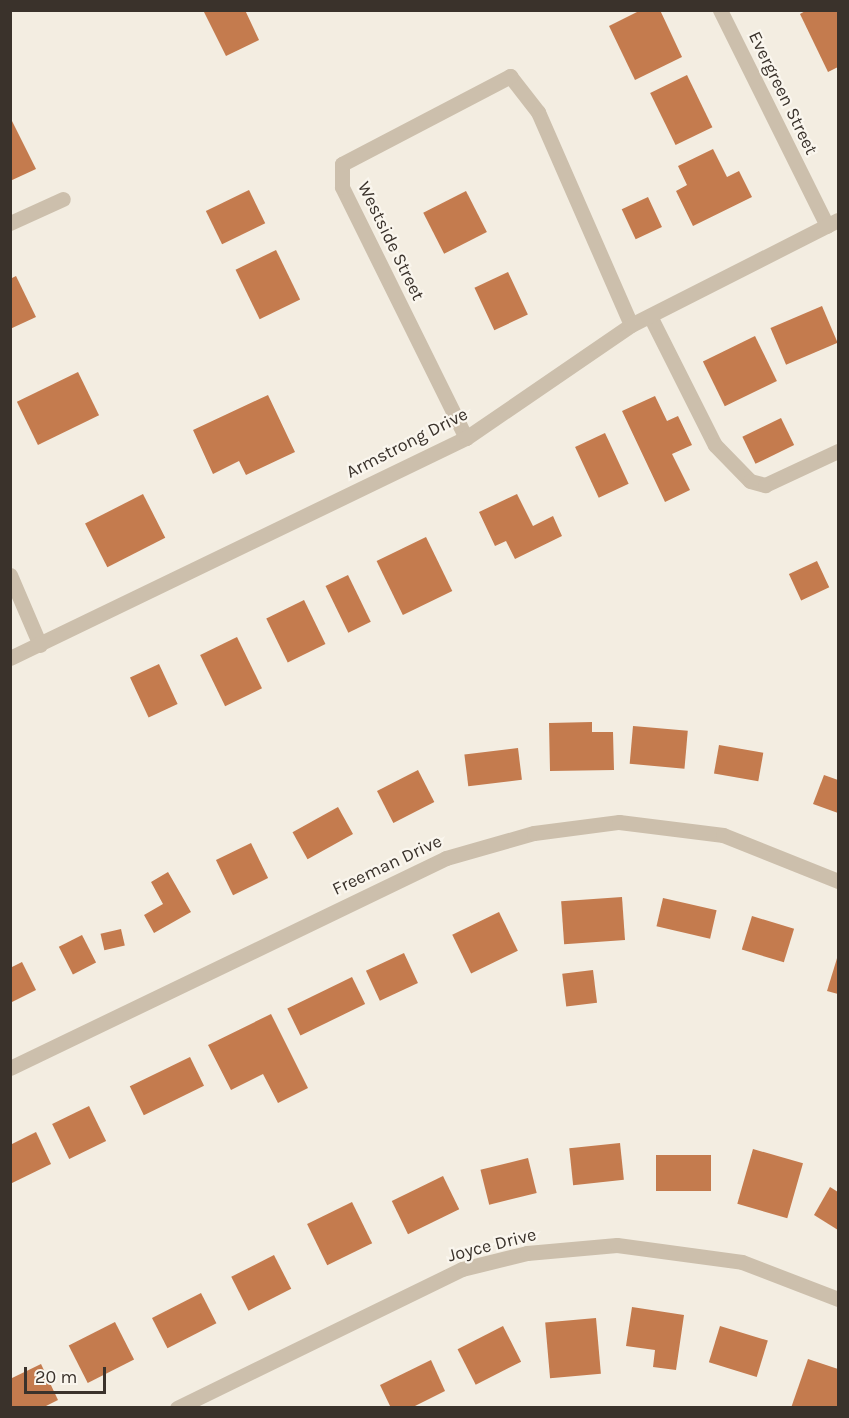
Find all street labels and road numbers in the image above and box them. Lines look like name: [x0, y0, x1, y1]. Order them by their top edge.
street label: Evergreen Street: [744, 28, 822, 158]
street label: Westside Street: [353, 178, 429, 304]
street label: Armstrong Drive: [343, 403, 471, 483]
street label: Freeman Drive: [329, 830, 445, 900]
street label: Joyce Drive: [446, 1224, 538, 1266]

